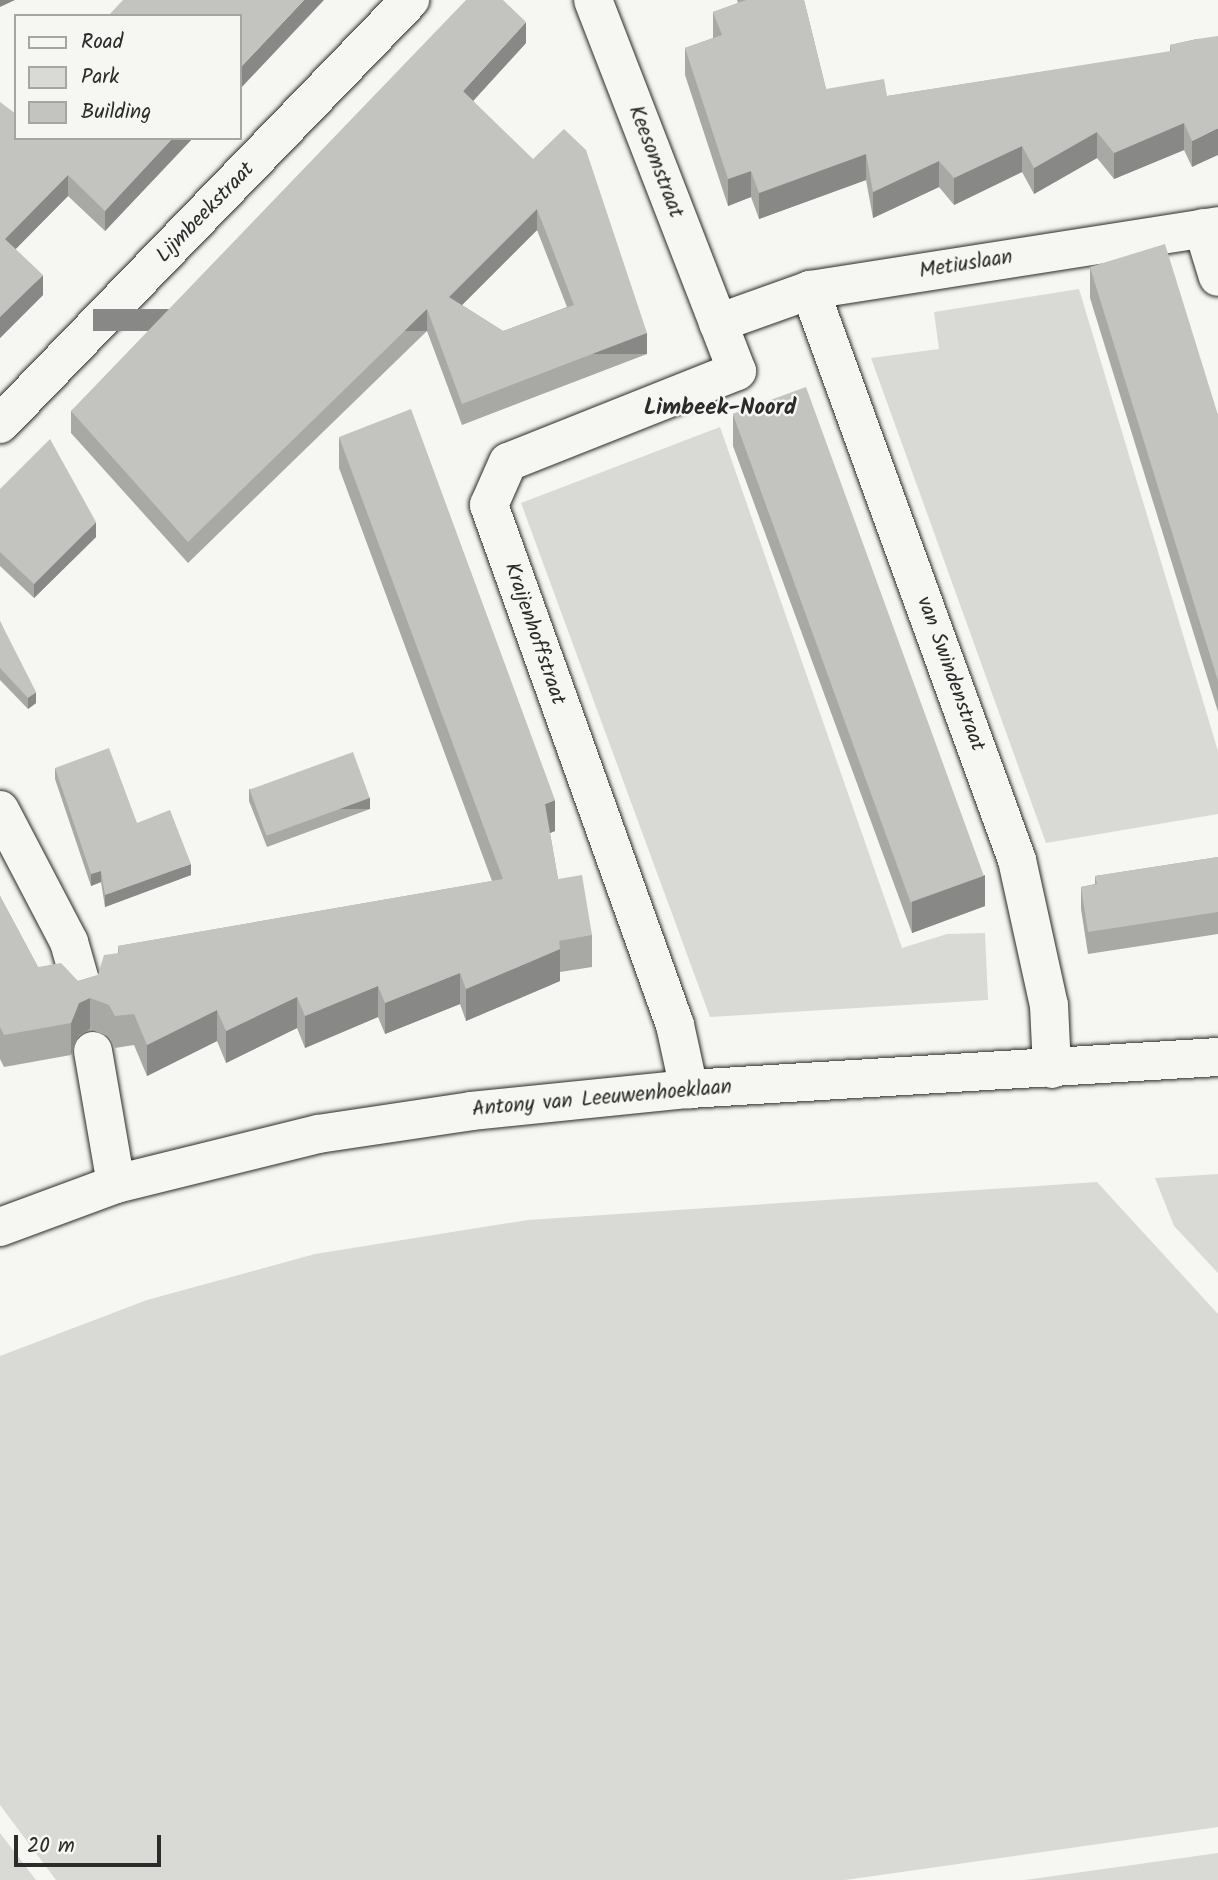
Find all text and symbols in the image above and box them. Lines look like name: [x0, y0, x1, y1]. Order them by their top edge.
legend: [14, 14, 242, 140]
text: Road: [81, 26, 123, 59]
text: Park: [81, 61, 119, 94]
text: Building: [81, 96, 151, 129]
street label: Keesomstraat: [622, 102, 688, 222]
street label: Lijmbeekstraat: [152, 157, 260, 269]
street label: Metiuslaan: [917, 245, 1015, 285]
district label: Limbeek-Noord: [644, 394, 796, 422]
street label: Kraijenhoffstraat: [498, 560, 570, 708]
street label: van Swindenstraat: [910, 593, 990, 755]
street label: Antony van Leeuwenhoeklaan: [471, 1075, 733, 1123]
scale bar: [18, 1820, 164, 1864]
text: 20 m: [27, 1830, 75, 1863]

